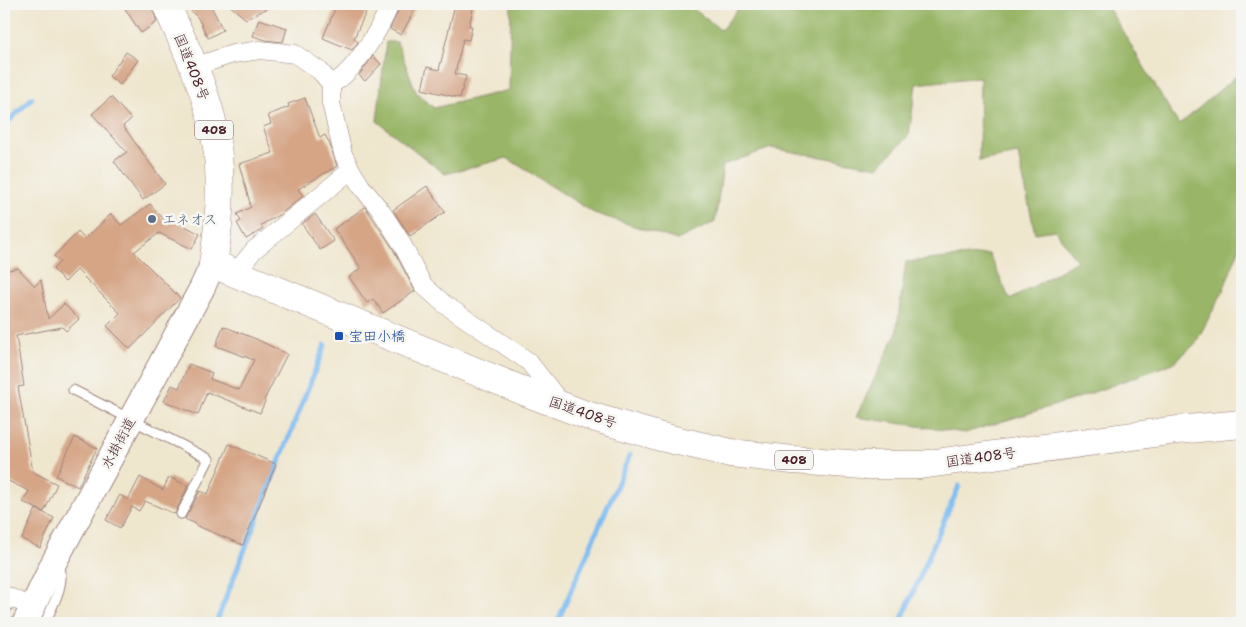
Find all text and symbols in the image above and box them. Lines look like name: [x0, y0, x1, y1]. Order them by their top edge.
street label: 国道408号: [170, 31, 214, 103]
road number: 408: [195, 120, 233, 140]
place label: エネオス: [162, 210, 217, 228]
marker: エネオス: [146, 213, 158, 225]
place label: 宝田小橋: [349, 327, 405, 345]
marker: 宝田小橋: [333, 330, 345, 342]
street label: 国道408号: [546, 392, 620, 432]
street label: 水掛街道: [97, 414, 139, 472]
street label: 国道408号: [945, 443, 1017, 471]
road number: 408: [775, 450, 813, 470]

